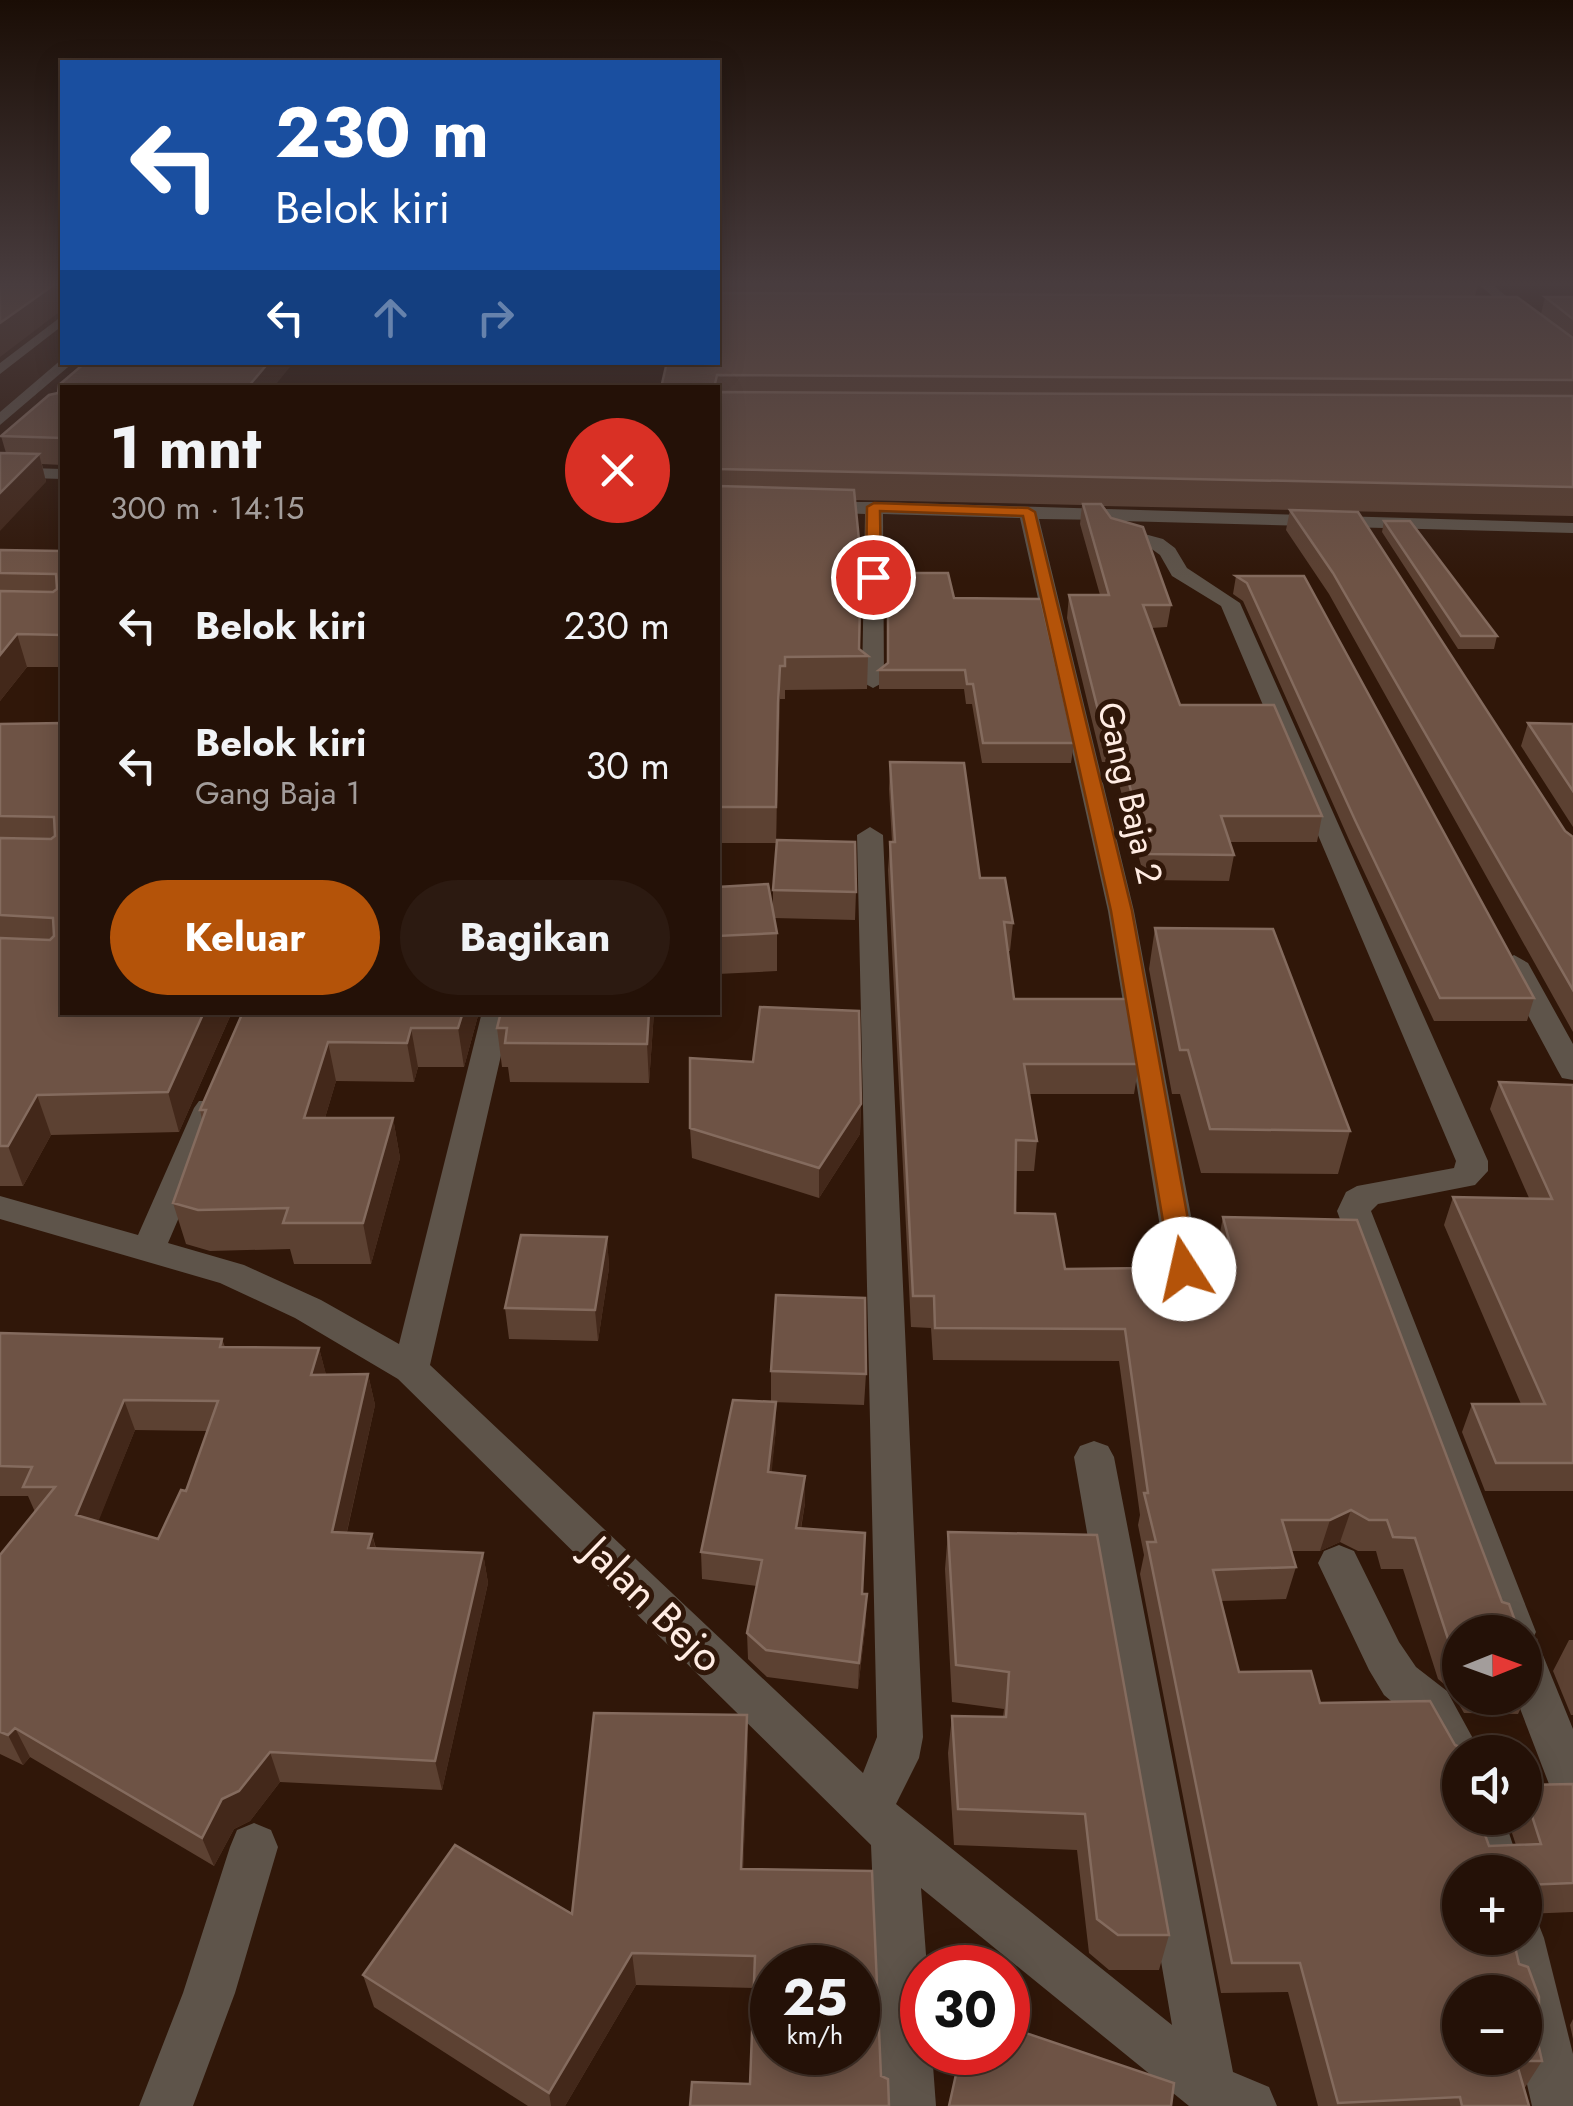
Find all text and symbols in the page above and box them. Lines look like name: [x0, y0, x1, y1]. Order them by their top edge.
text: 230 m: [275, 82, 489, 183]
icon: left: [110, 100, 240, 230]
text: Belok kiri: [275, 175, 450, 240]
icon: left: [258, 290, 313, 345]
icon: ahead: [363, 290, 418, 345]
icon: right: [468, 290, 523, 345]
text: 1 mnt: [110, 404, 261, 491]
button: close: [565, 418, 670, 523]
text: 300 m · 14:15: [110, 485, 304, 531]
pin: [831, 535, 916, 620]
icon: arrive: [846, 550, 901, 605]
icon: left: [110, 598, 165, 653]
text: Belok kiri: [195, 598, 367, 653]
text: 230 m: [564, 598, 670, 653]
street label: Gang Baja 2: [1085, 697, 1175, 889]
text: Belok kiri: [195, 715, 367, 770]
icon: left: [110, 738, 165, 793]
text: 30 m: [585, 738, 670, 793]
text: Gang Baja 1: [195, 770, 360, 816]
button: Keluar: [110, 880, 380, 995]
button: Bagikan: [400, 880, 670, 995]
position arrow: [1132, 1217, 1236, 1321]
street label: Jalan Bejo: [567, 1519, 737, 1686]
north arrow: [1442, 1615, 1542, 1715]
map controls: [1442, 1615, 1542, 2075]
button: sound: [1442, 1735, 1542, 1835]
button: +: [1442, 1855, 1542, 1955]
speed limit sign: 30: [900, 1945, 1030, 2075]
text: 25: [782, 1961, 848, 2034]
button: −: [1442, 1975, 1542, 2075]
text: km/h: [787, 2017, 843, 2053]

